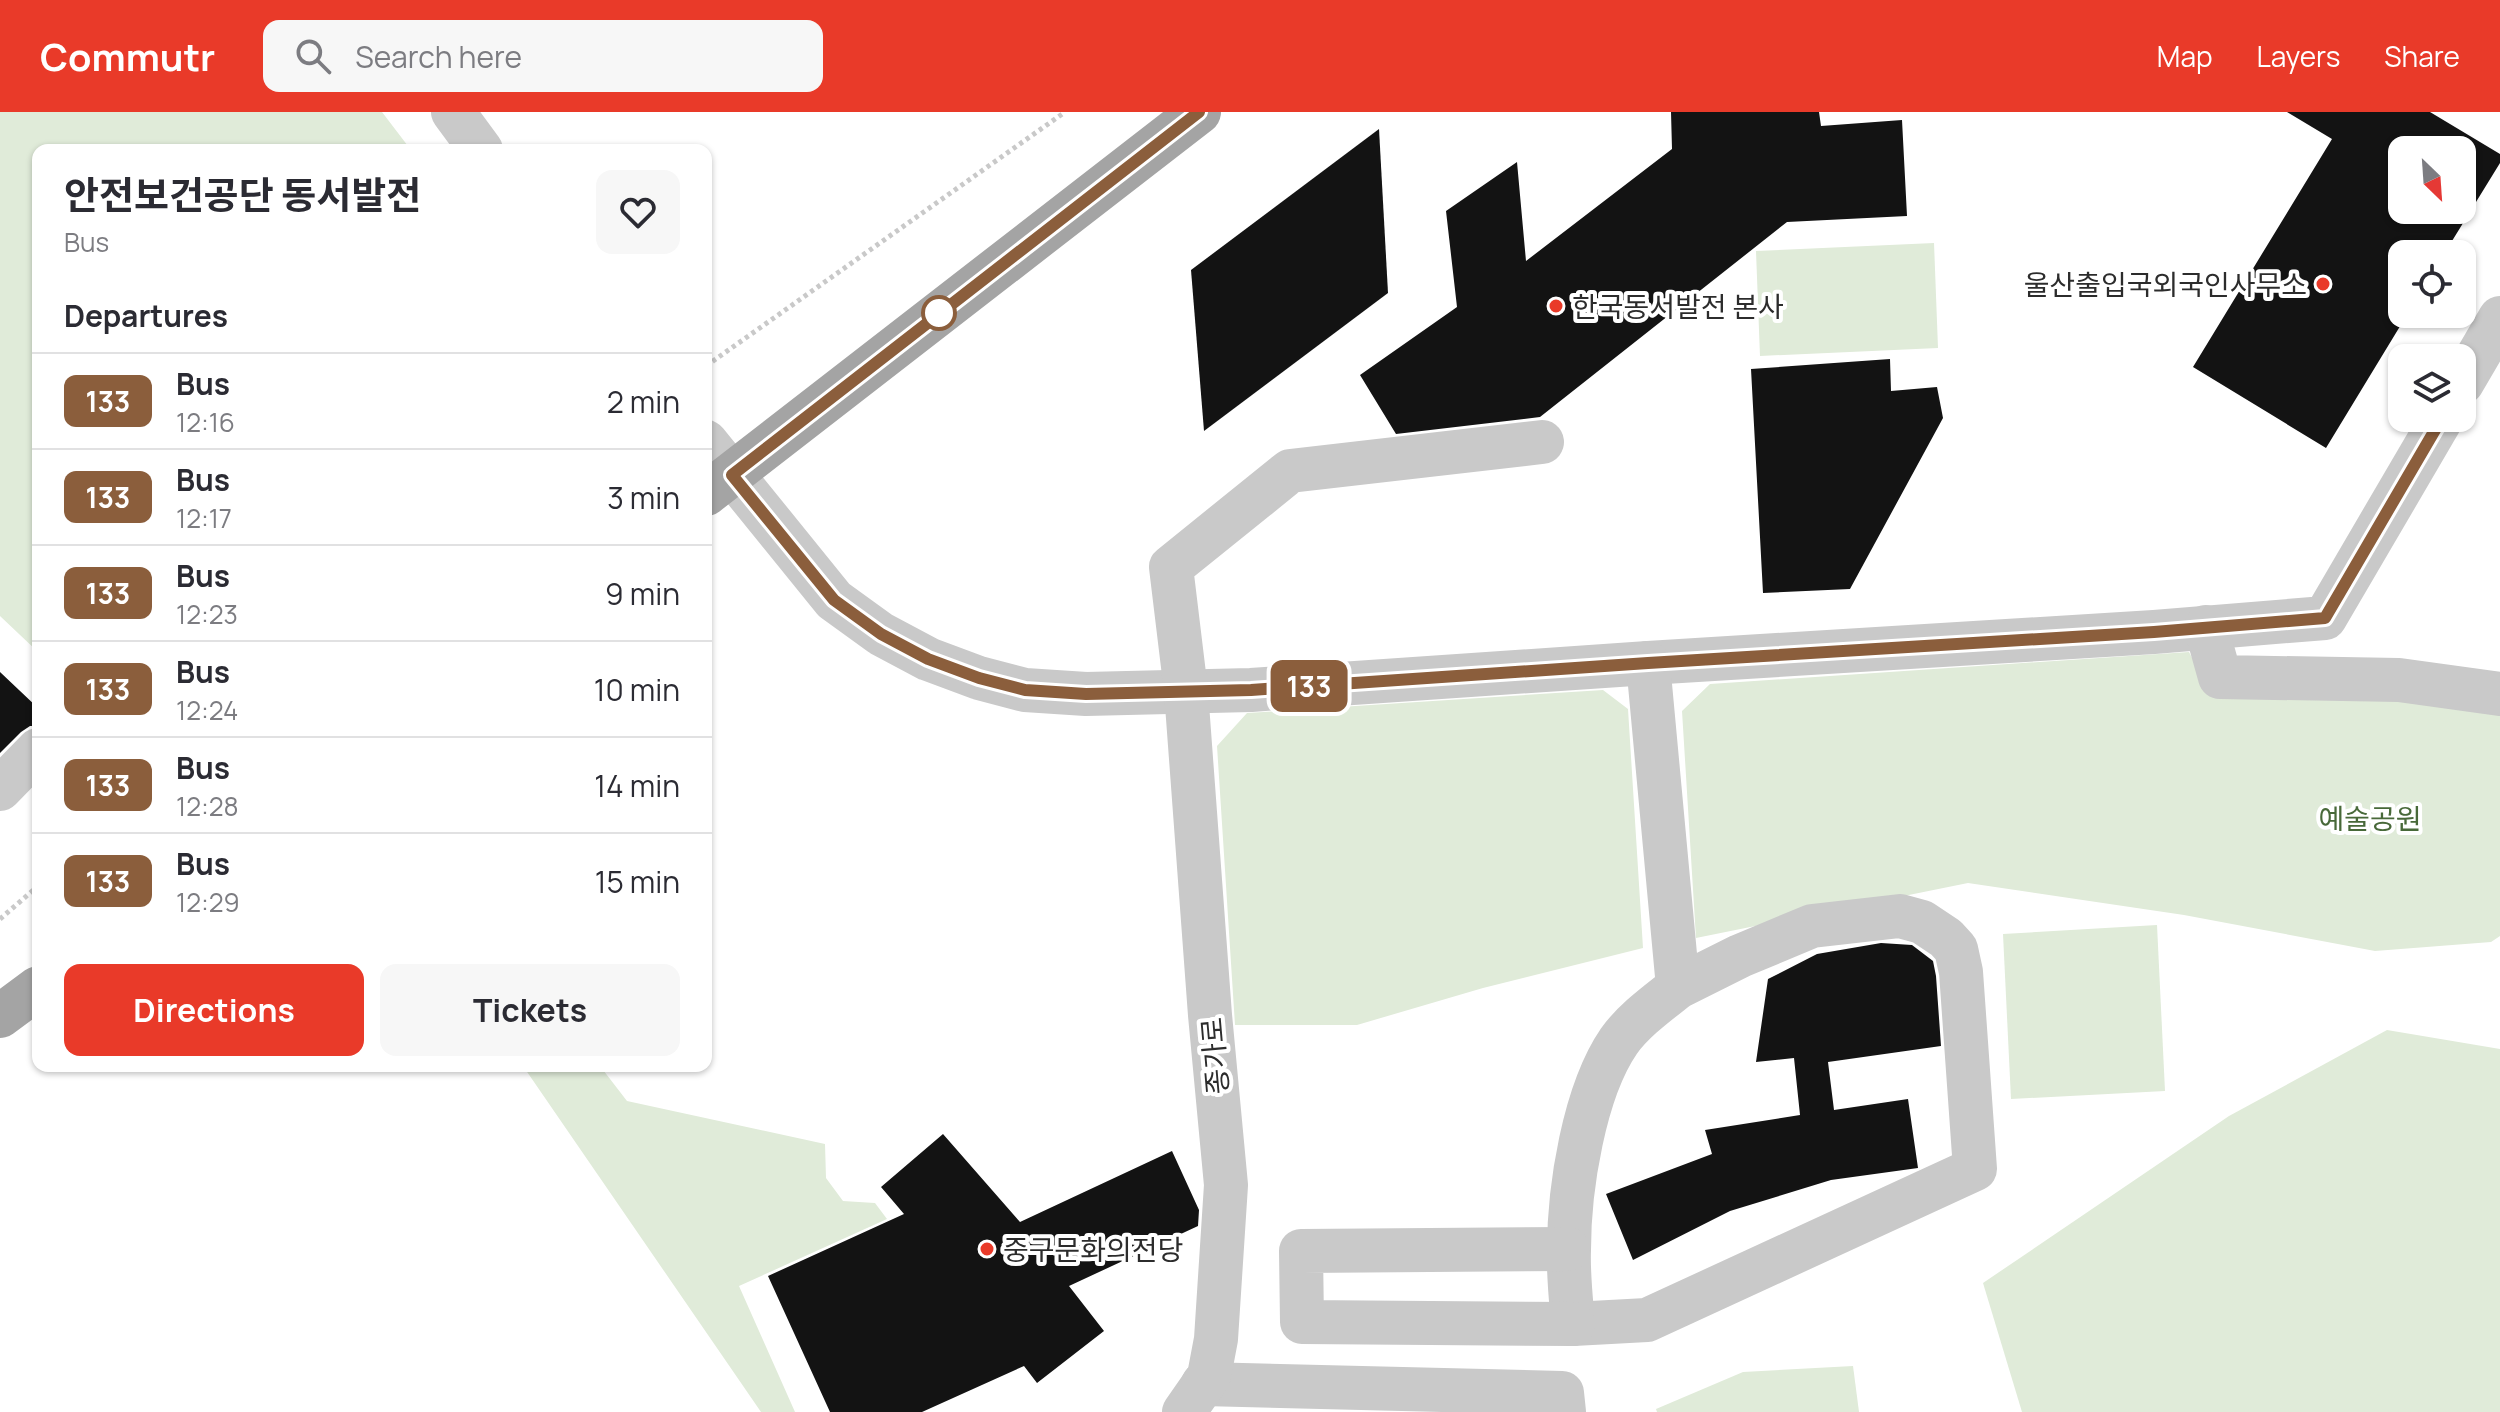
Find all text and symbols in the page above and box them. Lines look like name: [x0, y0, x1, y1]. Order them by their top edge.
search box: [263, 20, 823, 92]
text: Commutr: [40, 30, 215, 82]
icon: search: [291, 34, 335, 78]
text: Search here: [355, 36, 522, 77]
text: Map: [2157, 37, 2213, 75]
text: Layers: [2257, 37, 2340, 75]
text: Share: [2384, 37, 2460, 75]
north arrow: [2388, 136, 2476, 224]
map controls: [2388, 136, 2476, 432]
text: 안전보건공단 동서발전: [64, 168, 421, 220]
button: heart: [596, 170, 680, 254]
text: Bus: [64, 224, 109, 260]
button: locate: [2388, 240, 2476, 328]
place label: 울산출입국외국인사무소: [2024, 265, 2307, 303]
marker: 울산출입국외국인사무소: [2314, 275, 2332, 293]
place label: 한국동서발전 본사: [1572, 287, 1784, 325]
text: Departures: [64, 295, 228, 336]
unlabelled marker: [922, 296, 956, 330]
marker: 한국동서발전 본사: [1547, 297, 1565, 315]
button: layers: [2388, 344, 2476, 432]
text: Bus: [176, 363, 230, 404]
text: 2 min: [607, 381, 680, 422]
text: 133: [86, 382, 130, 420]
text: 12:16: [176, 404, 235, 440]
text: Bus: [176, 459, 230, 500]
text: 3 min: [607, 477, 680, 518]
text: 133: [86, 478, 130, 516]
text: 12:17: [176, 500, 232, 536]
text: Bus: [176, 555, 230, 596]
text: 9 min: [605, 573, 680, 614]
text: 133: [86, 574, 130, 612]
text: 12:23: [176, 596, 238, 632]
text: Bus: [176, 651, 230, 692]
line badge: 133: [1263, 660, 1355, 712]
text: 133: [1287, 667, 1331, 705]
text: 10 min: [594, 669, 680, 710]
text: 133: [86, 670, 130, 708]
text: 12:24: [176, 692, 238, 728]
text: Bus: [176, 747, 230, 788]
text: 14 min: [594, 765, 680, 806]
text: 133: [86, 766, 130, 804]
text: 12:28: [176, 788, 239, 824]
park label: 예술공원: [2318, 799, 2422, 837]
text: Bus: [176, 843, 230, 884]
text: 15 min: [595, 861, 680, 902]
text: 133: [86, 862, 130, 900]
text: 12:29: [176, 884, 240, 920]
button: Directions: [64, 964, 364, 1056]
button: Tickets: [380, 964, 680, 1056]
street label: 종가로: [1192, 1016, 1236, 1096]
place label: 중구문화의전당: [1003, 1230, 1183, 1268]
marker: 중구문화의전당: [978, 1240, 996, 1258]

